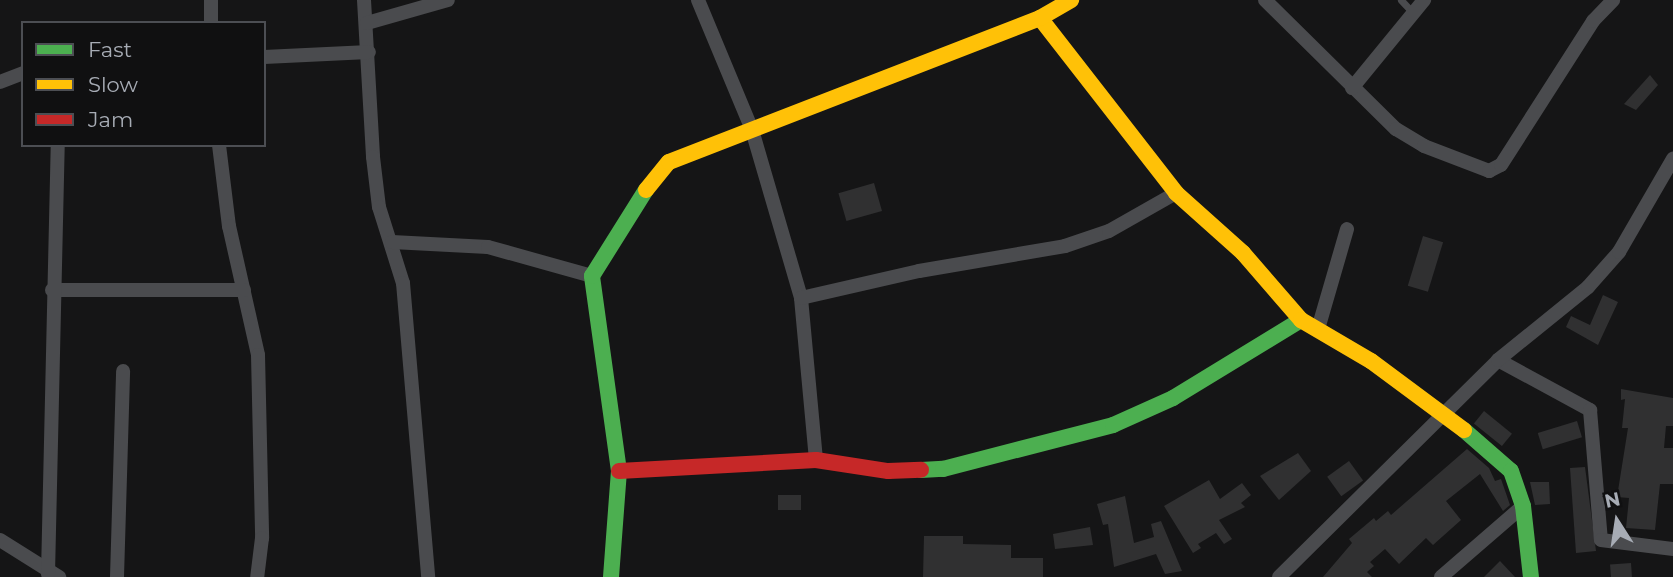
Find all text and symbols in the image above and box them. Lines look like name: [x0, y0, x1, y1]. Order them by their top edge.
legend: [21, 21, 266, 147]
text: Fast: [88, 37, 132, 62]
text: Slow: [88, 72, 138, 97]
text: Jam: [88, 107, 133, 132]
north arrow: [1582, 486, 1652, 556]
text: N: [1603, 487, 1622, 513]

